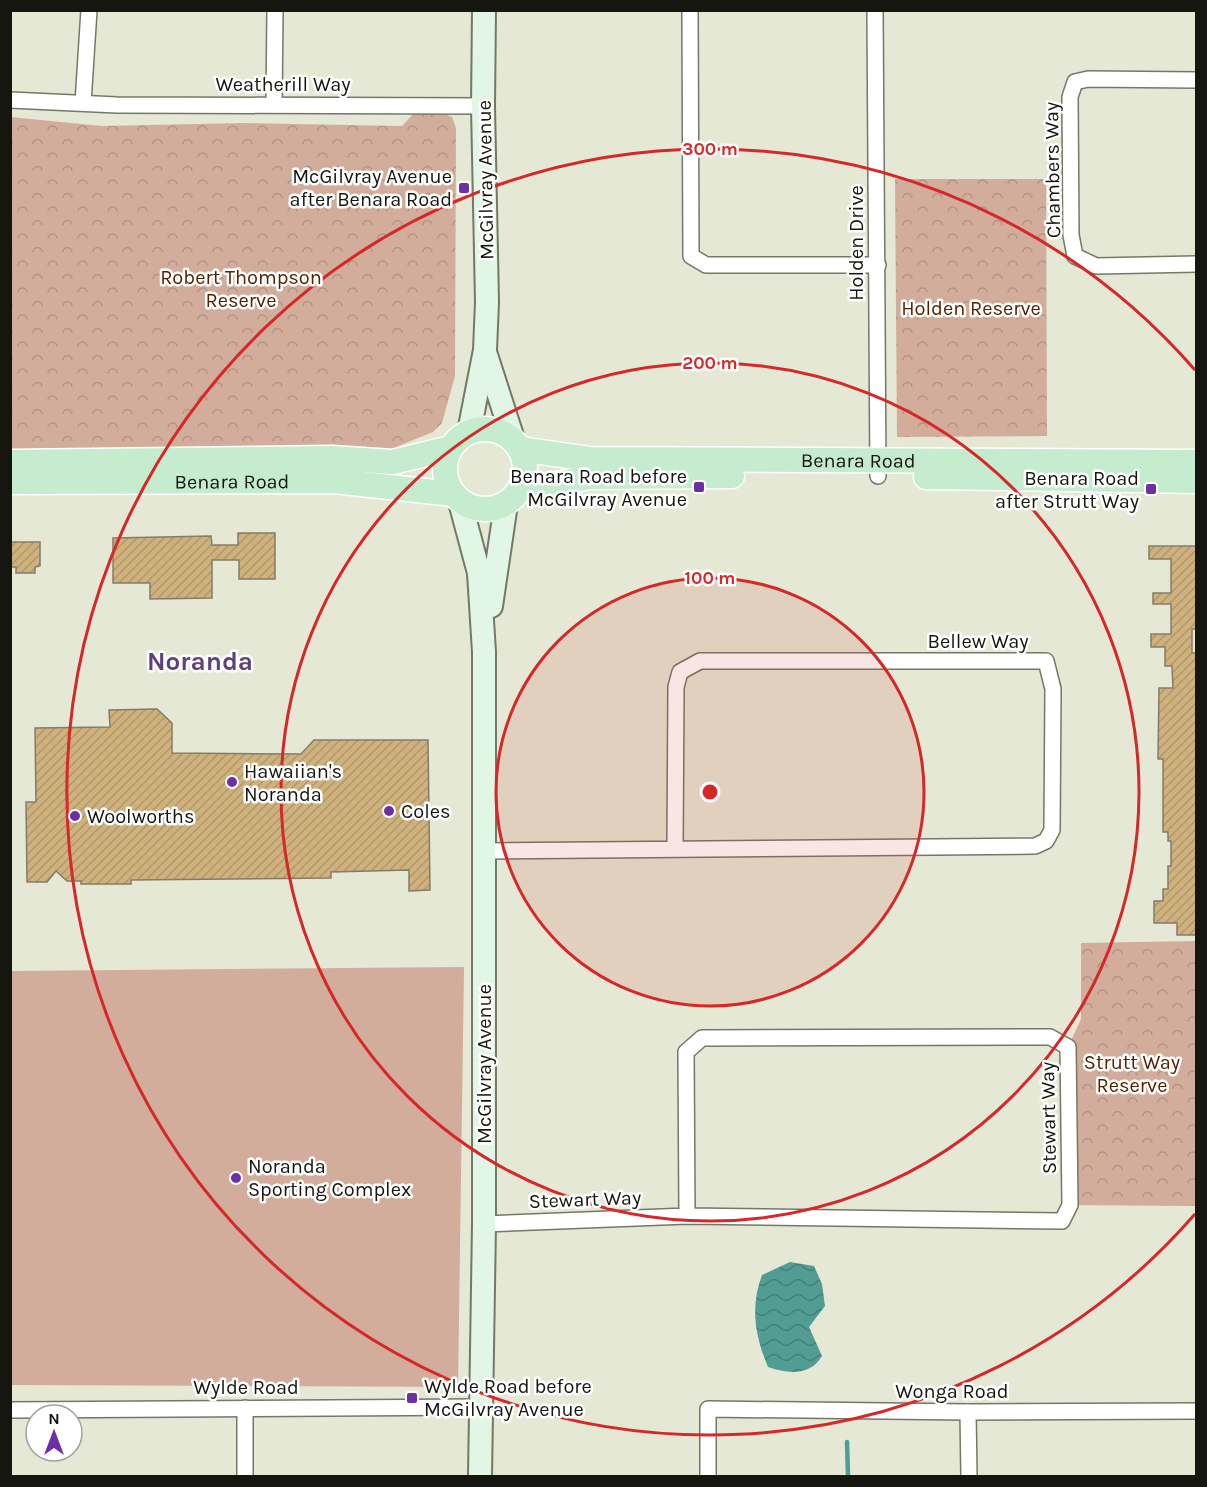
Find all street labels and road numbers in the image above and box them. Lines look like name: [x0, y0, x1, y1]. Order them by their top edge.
street label: Weatherill Way: [215, 73, 351, 96]
street label: McGilvray Avenue: [473, 100, 498, 260]
street label: Chambers Way: [1040, 102, 1065, 238]
street label: Holden Drive: [845, 185, 868, 301]
street label: Benara Road: [801, 449, 916, 473]
street label: Benara Road: [175, 470, 289, 493]
street label: Bellew Way: [928, 630, 1028, 653]
street label: McGilvray Avenue: [473, 984, 496, 1144]
street label: Stewart Way: [1036, 1062, 1061, 1174]
street label: Stewart Way: [528, 1186, 642, 1213]
street label: Wylde Road: [193, 1376, 299, 1399]
street label: Wonga Road: [895, 1380, 1009, 1403]

